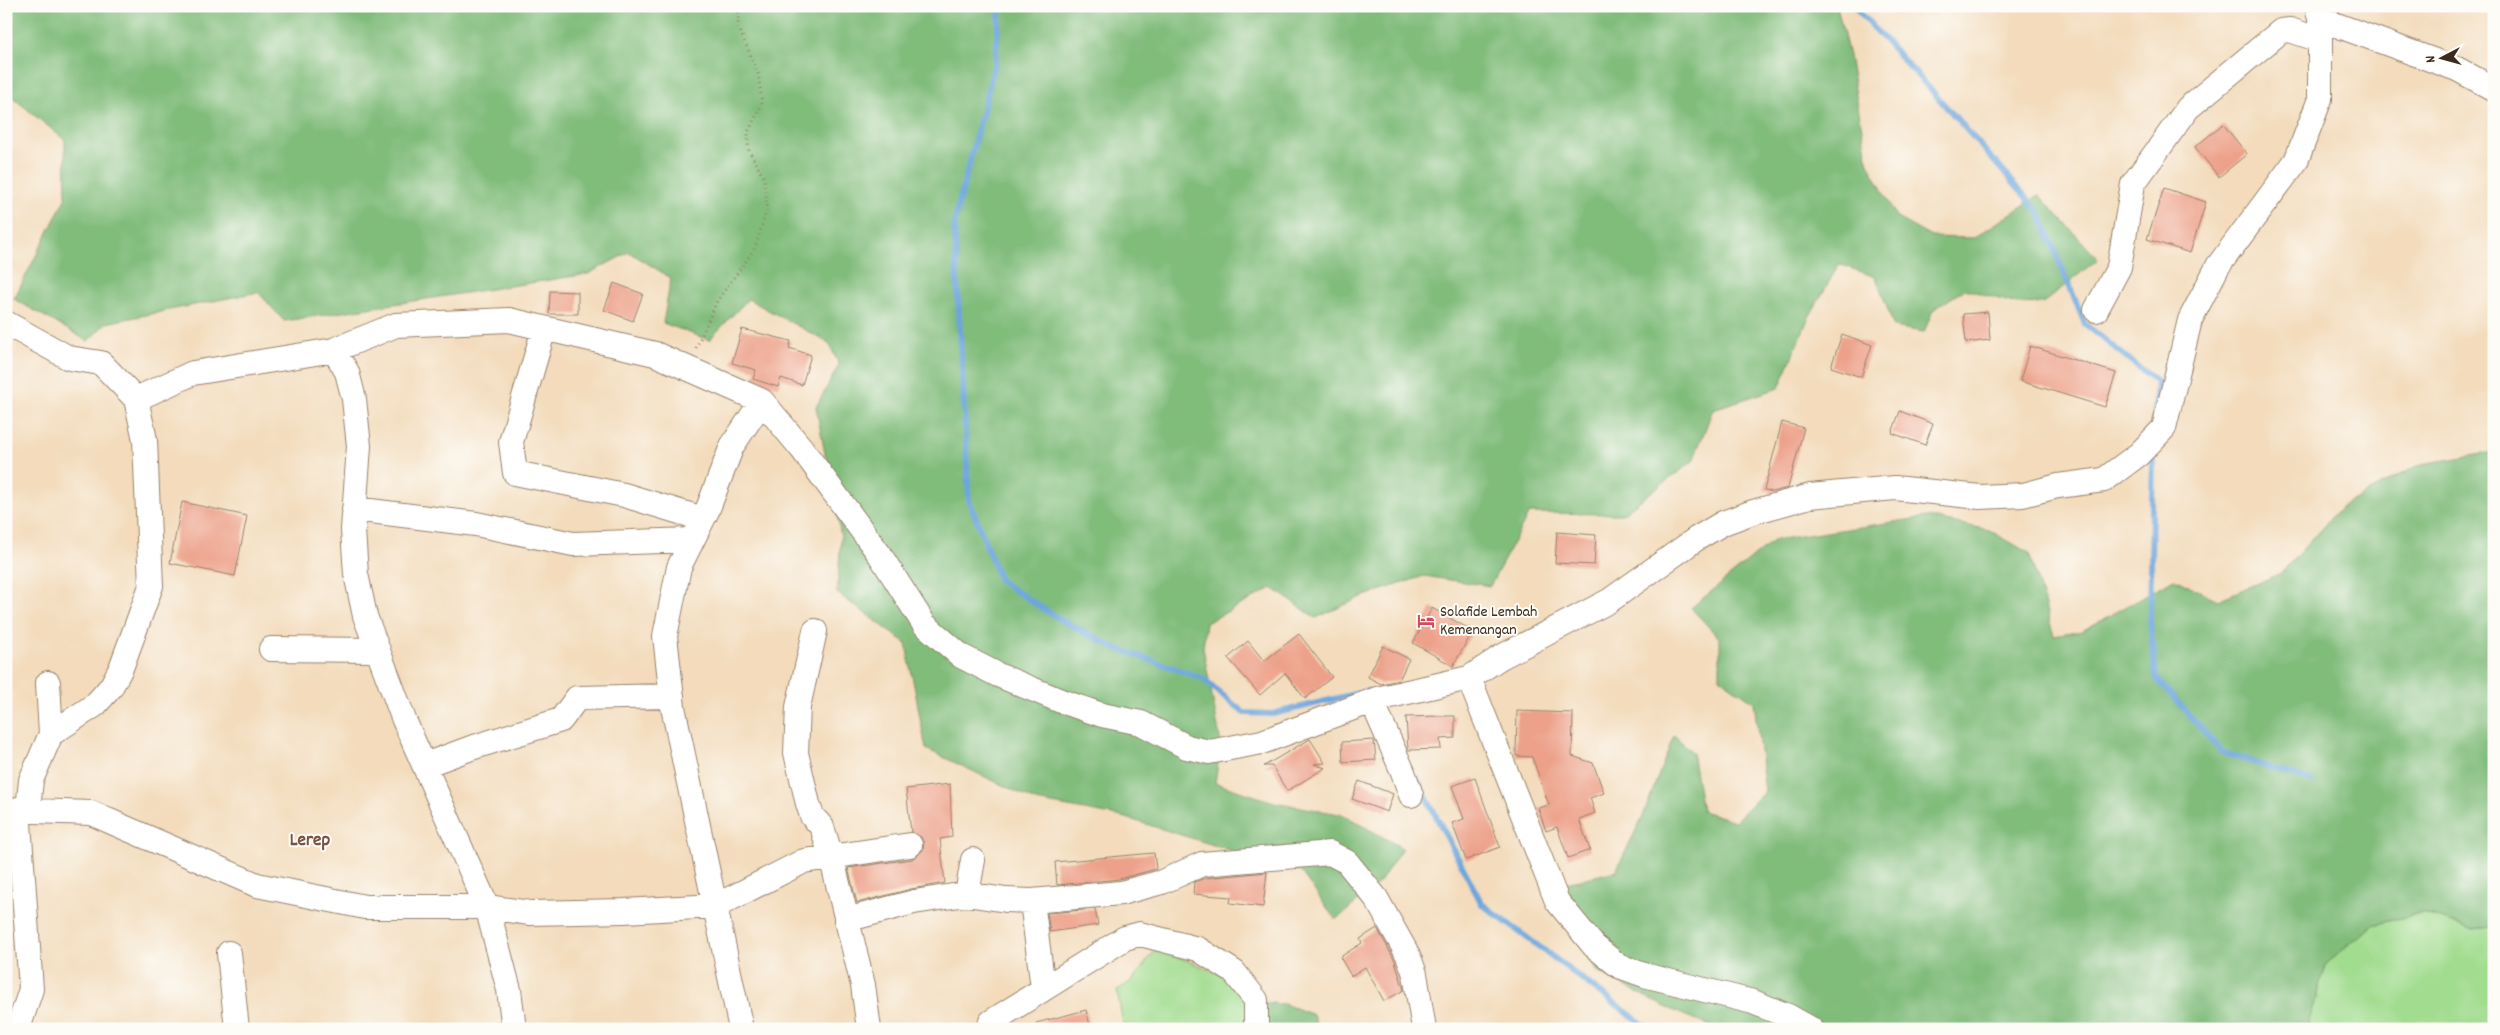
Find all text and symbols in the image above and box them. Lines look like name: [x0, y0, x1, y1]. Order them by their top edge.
north arrow: [2418, 32, 2468, 82]
text: N: [2421, 55, 2441, 64]
place label: Solafide Lembah Kemenangan: [1440, 601, 1537, 642]
hotel icon: Solafide Lembah Kemenangan: [1416, 611, 1436, 631]
district label: Lerep: [290, 828, 330, 855]

